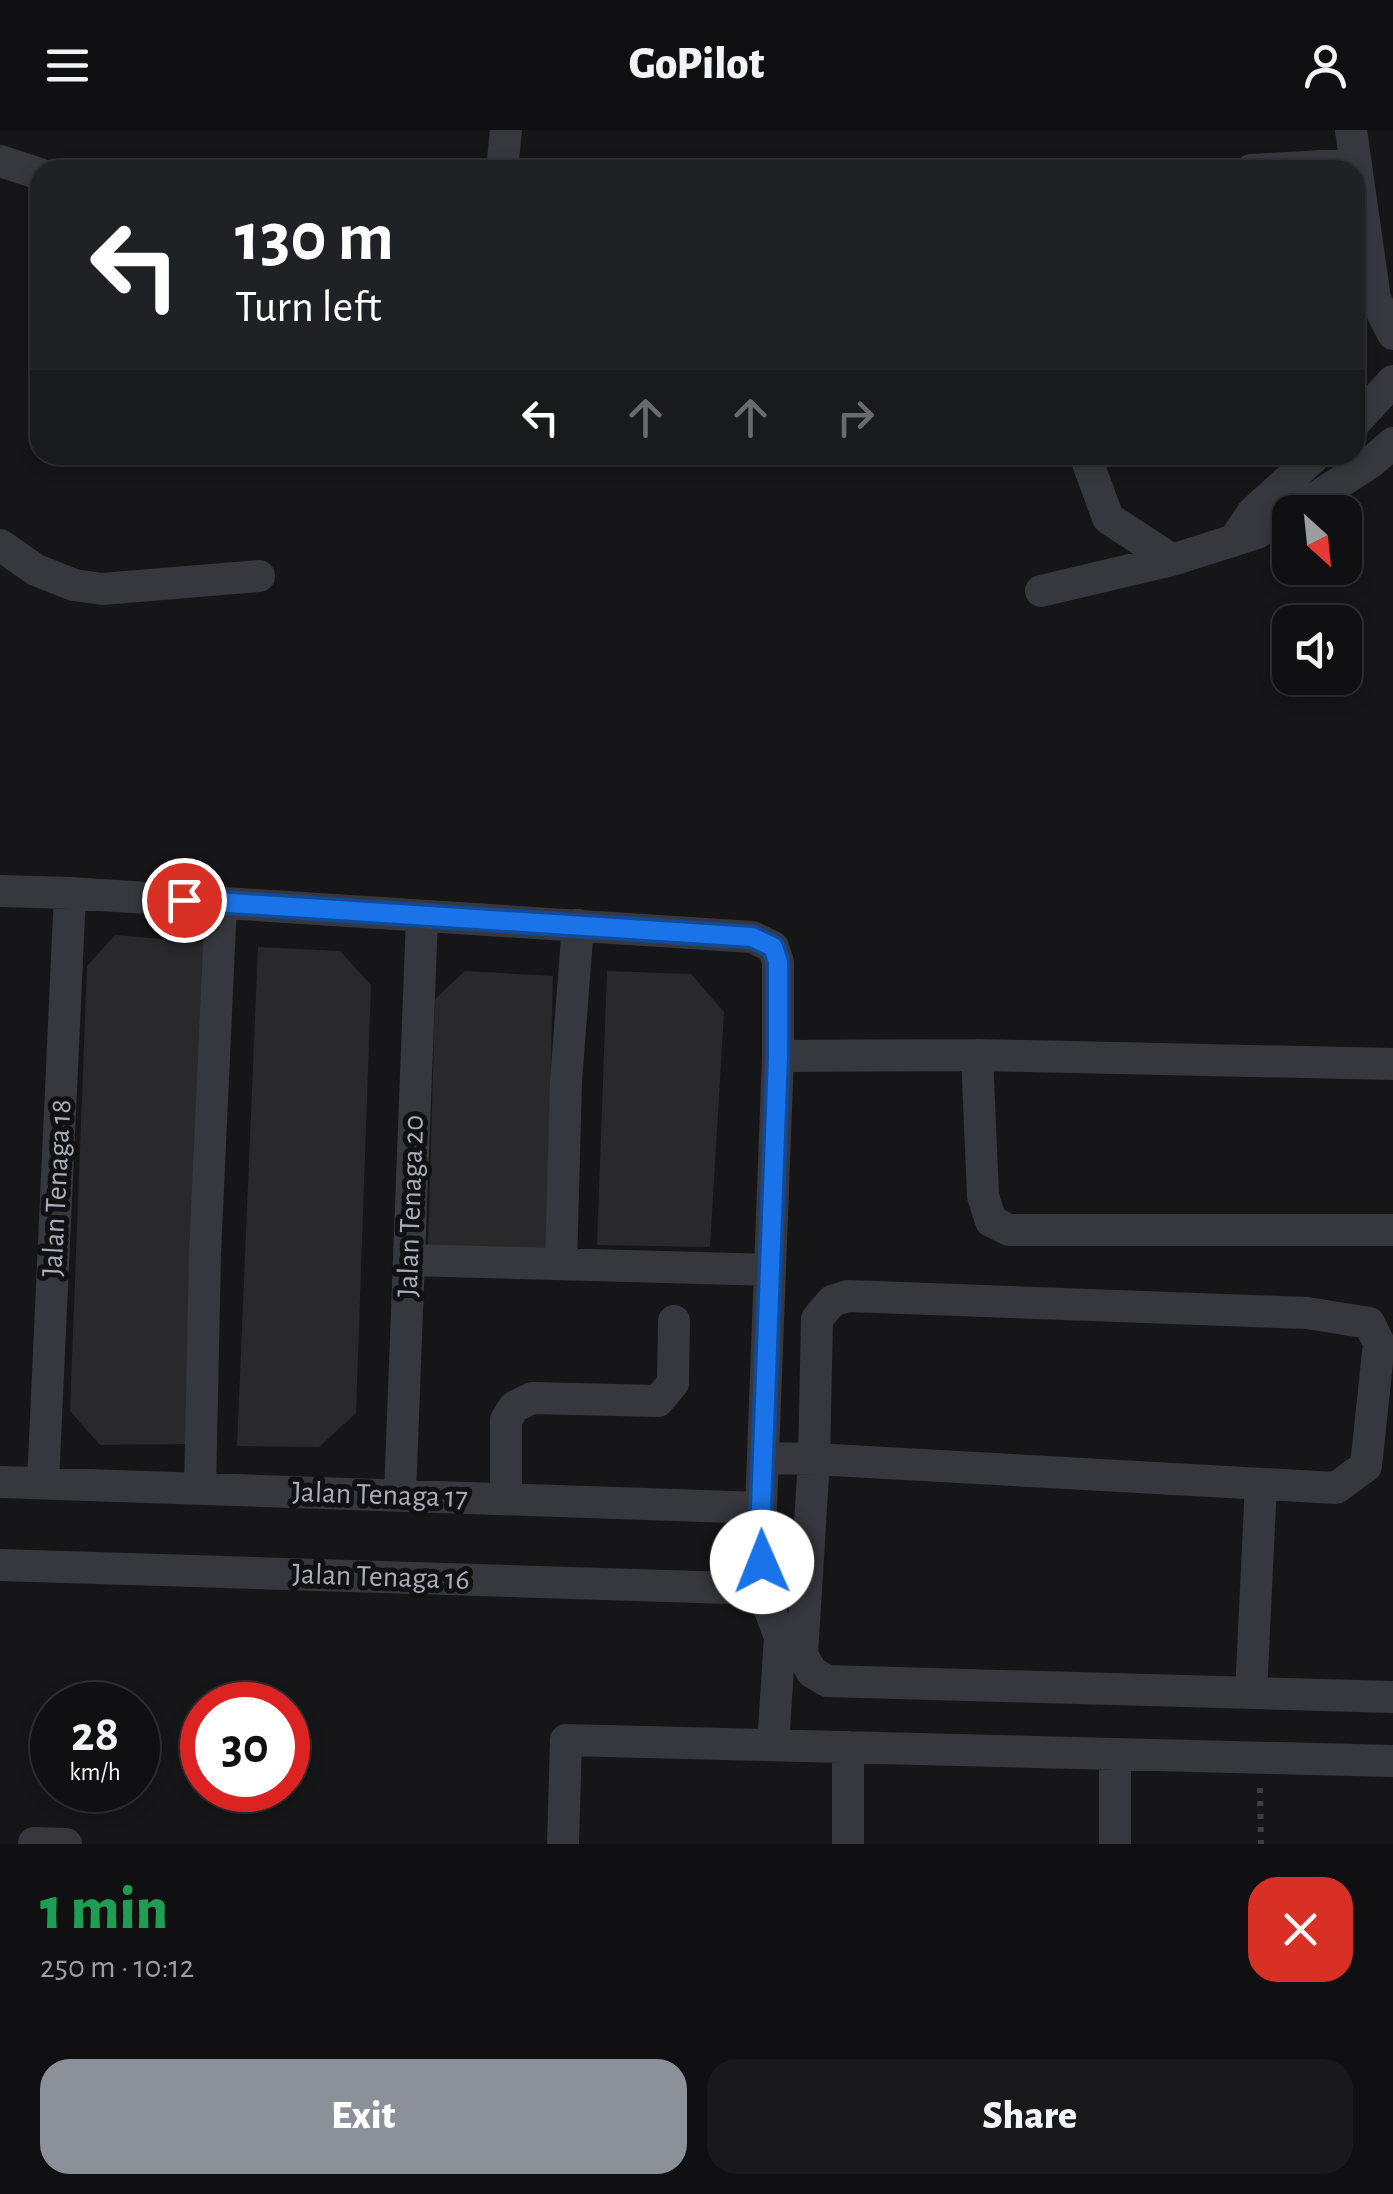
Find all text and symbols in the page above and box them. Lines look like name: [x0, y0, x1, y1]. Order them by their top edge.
icon: menu: [40, 38, 95, 93]
icon: person: [1298, 38, 1353, 93]
text: GoPilot: [629, 42, 764, 87]
icon: left: [70, 200, 200, 330]
text: 130 m: [235, 203, 394, 273]
text: Turn left: [235, 285, 382, 330]
icon: left: [513, 390, 568, 445]
icon: ahead: [618, 390, 673, 445]
icon: ahead: [723, 390, 778, 445]
icon: right: [828, 390, 883, 445]
north arrow: [1272, 495, 1362, 585]
map controls: [1272, 495, 1362, 695]
button: sound: [1272, 605, 1362, 695]
pin: [142, 858, 227, 943]
icon: arrive: [157, 873, 212, 928]
street label: Jalan Tenaga 18: [37, 1099, 77, 1277]
street label: Jalan Tenaga 20: [393, 1114, 429, 1298]
street label: Jalan Tenaga 17: [292, 1477, 468, 1513]
position arrow: [710, 1510, 814, 1614]
street label: Jalan Tenaga 16: [292, 1559, 470, 1595]
speed limit sign: 30: [180, 1682, 310, 1812]
text: 28: [71, 1710, 119, 1760]
text: km/h: [69, 1760, 121, 1785]
button: close: [1248, 1877, 1353, 1982]
text: 1 min: [40, 1880, 168, 1940]
text: 250 m · 10:12: [40, 1951, 194, 1983]
button: Exit: [40, 2059, 687, 2174]
button: Share: [707, 2059, 1353, 2174]

